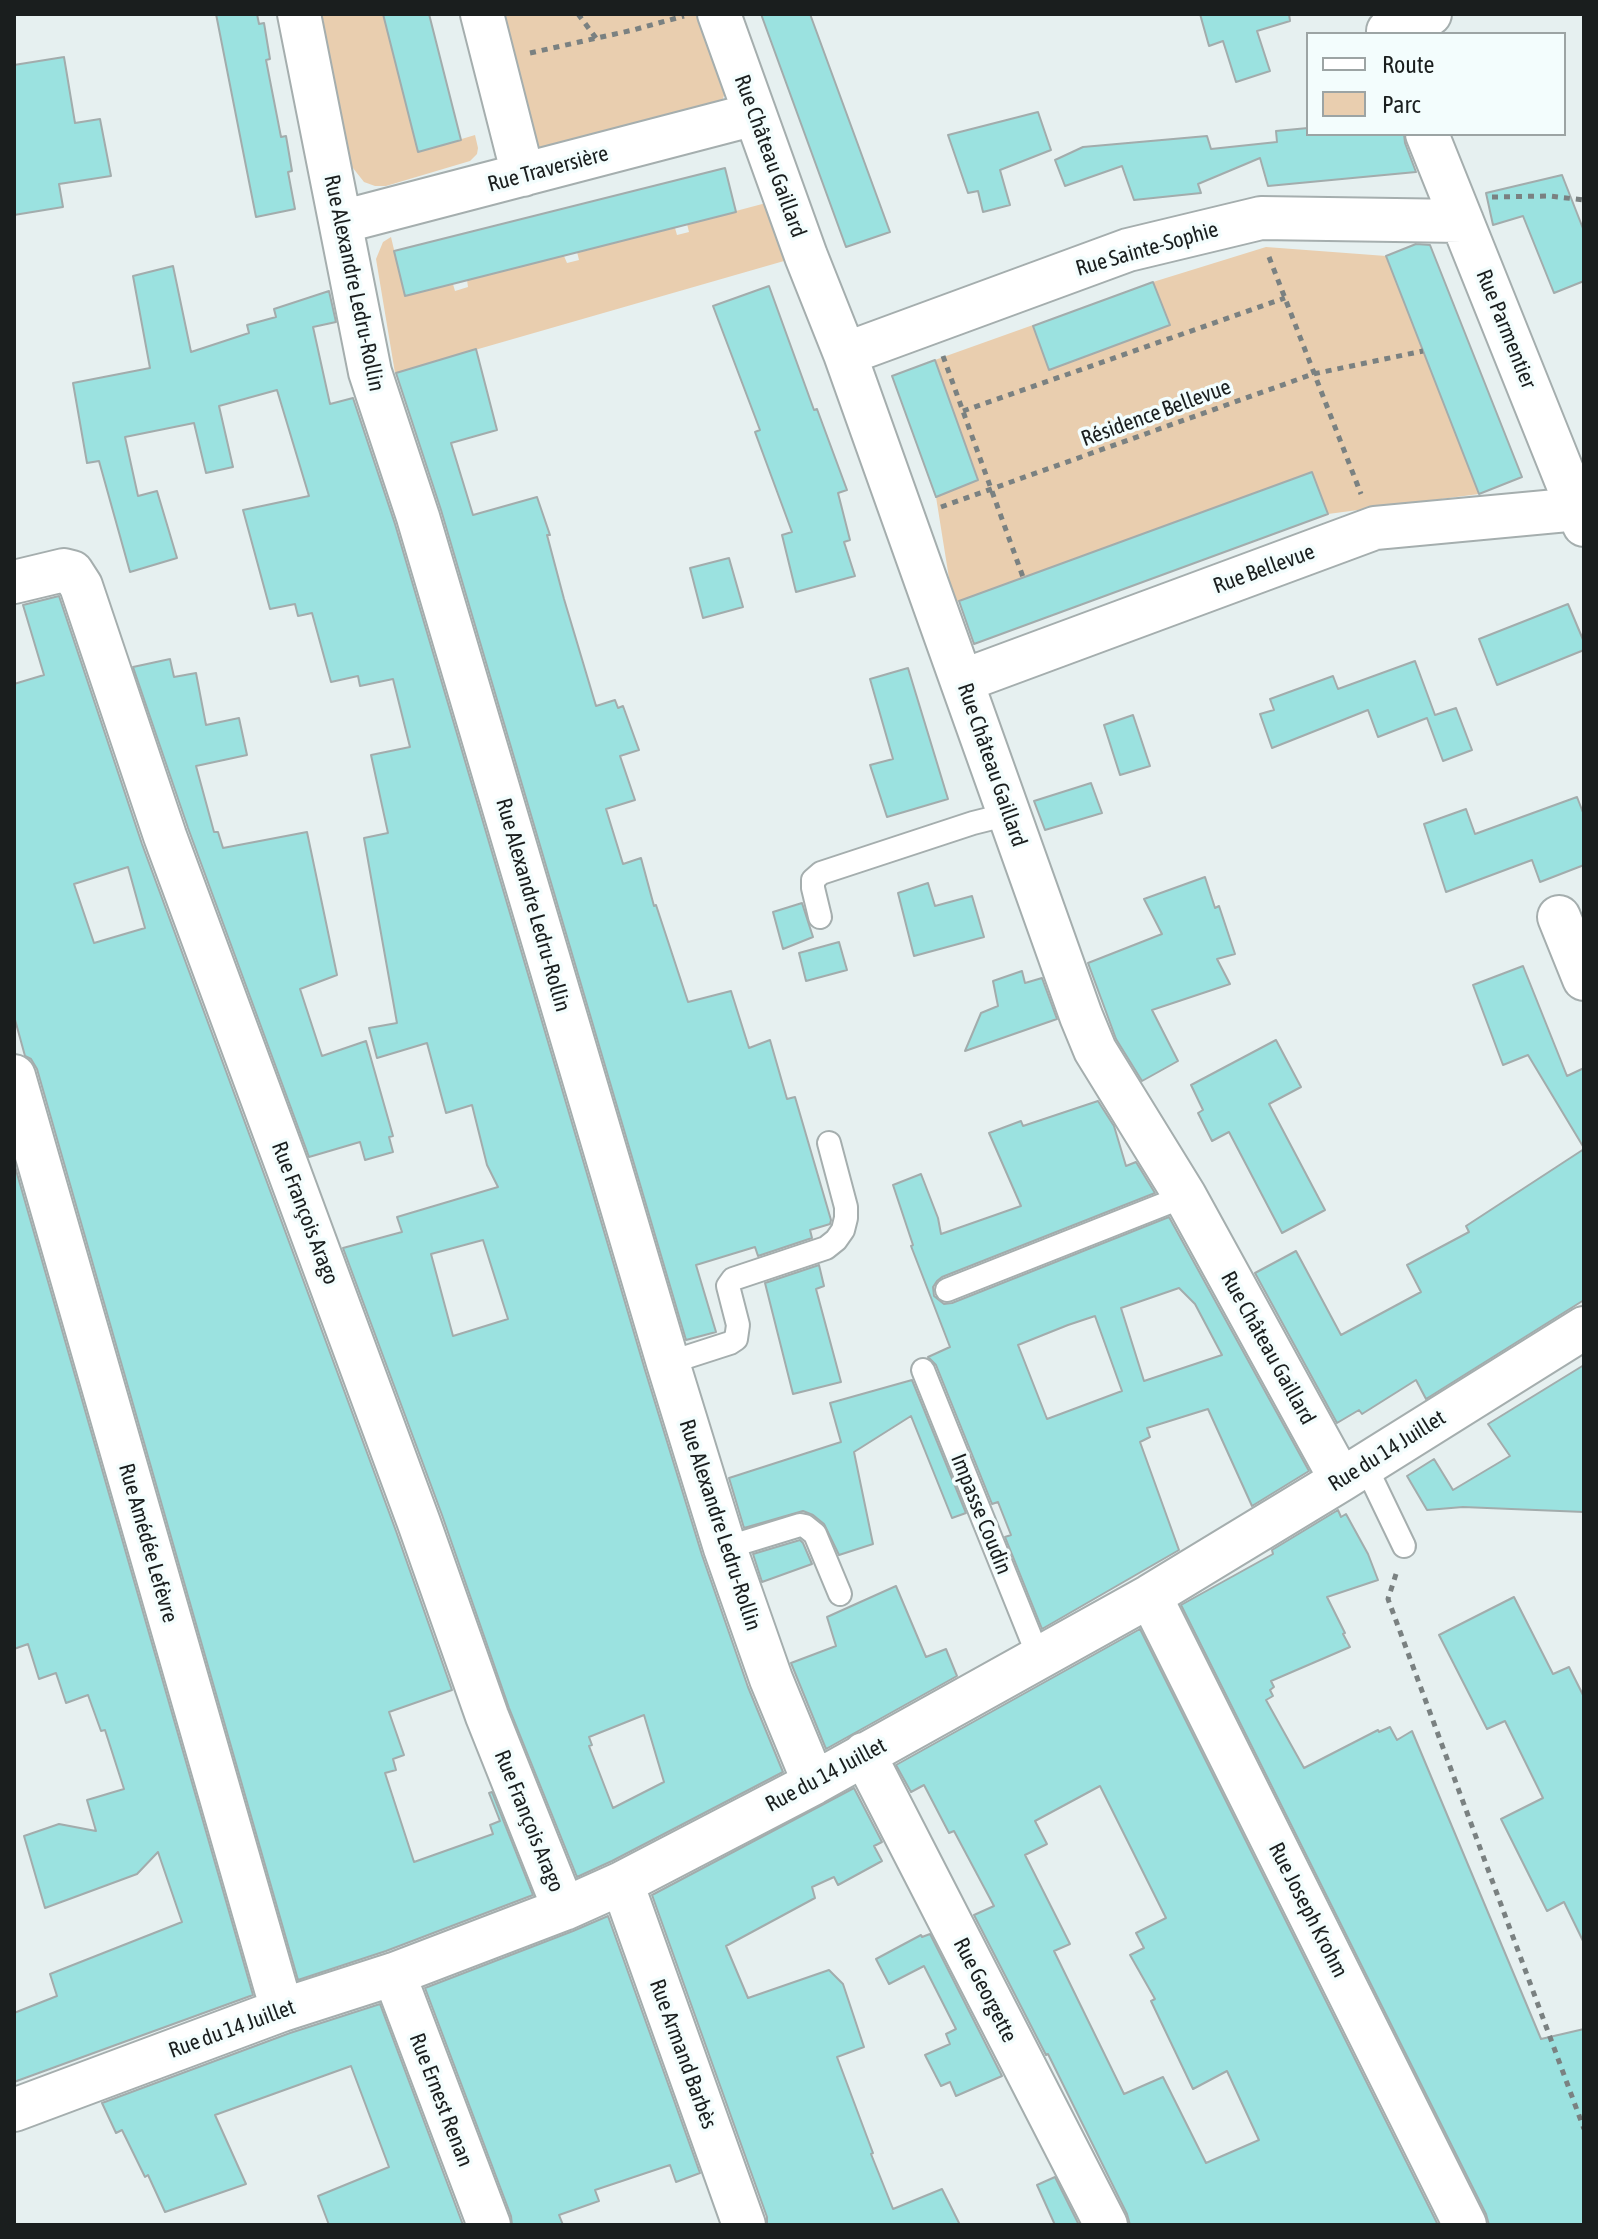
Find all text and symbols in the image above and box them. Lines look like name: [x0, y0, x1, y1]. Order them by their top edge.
legend: [1306, 32, 1566, 136]
text: Route: [1382, 51, 1434, 78]
street label: Rue Château Gaillard: [728, 71, 812, 241]
text: Parc: [1382, 91, 1420, 118]
street label: Rue Traversière: [485, 140, 611, 198]
street label: Rue Alexandre Ledru-Rollin: [318, 172, 390, 394]
street label: Rue Sainte-Sophie: [1073, 216, 1221, 282]
street label: Rue Parmentier: [1470, 266, 1542, 392]
street label: Résidence Bellevue: [1078, 374, 1234, 452]
street label: Rue Bellevue: [1210, 538, 1318, 600]
street label: Rue Château Gaillard: [952, 680, 1032, 850]
street label: Rue Alexandre Ledru-Rollin: [490, 795, 576, 1015]
street label: Rue François Arago: [266, 1138, 344, 1288]
street label: Rue Château Gaillard: [1215, 1267, 1321, 1429]
street label: Rue du 14 Juillet: [1324, 1405, 1450, 1497]
street label: Rue Alexandre Ledru-Rollin: [673, 1416, 767, 1634]
street label: Impasse Coudin: [945, 1450, 1017, 1578]
street label: Rue Amédée Lefèvre: [113, 1460, 183, 1626]
street label: Rue du 14 Juillet: [761, 1732, 891, 1818]
street label: Rue François Arago: [489, 1746, 569, 1896]
street label: Rue Joseph Krohm: [1263, 1838, 1353, 1982]
street label: Rue Georgette: [947, 1933, 1023, 2047]
street label: Rue Armand Barbès: [644, 1976, 722, 2132]
street label: Rue du 14 Juillet: [165, 1994, 299, 2064]
street label: Rue Ernest Renan: [403, 2030, 479, 2170]

